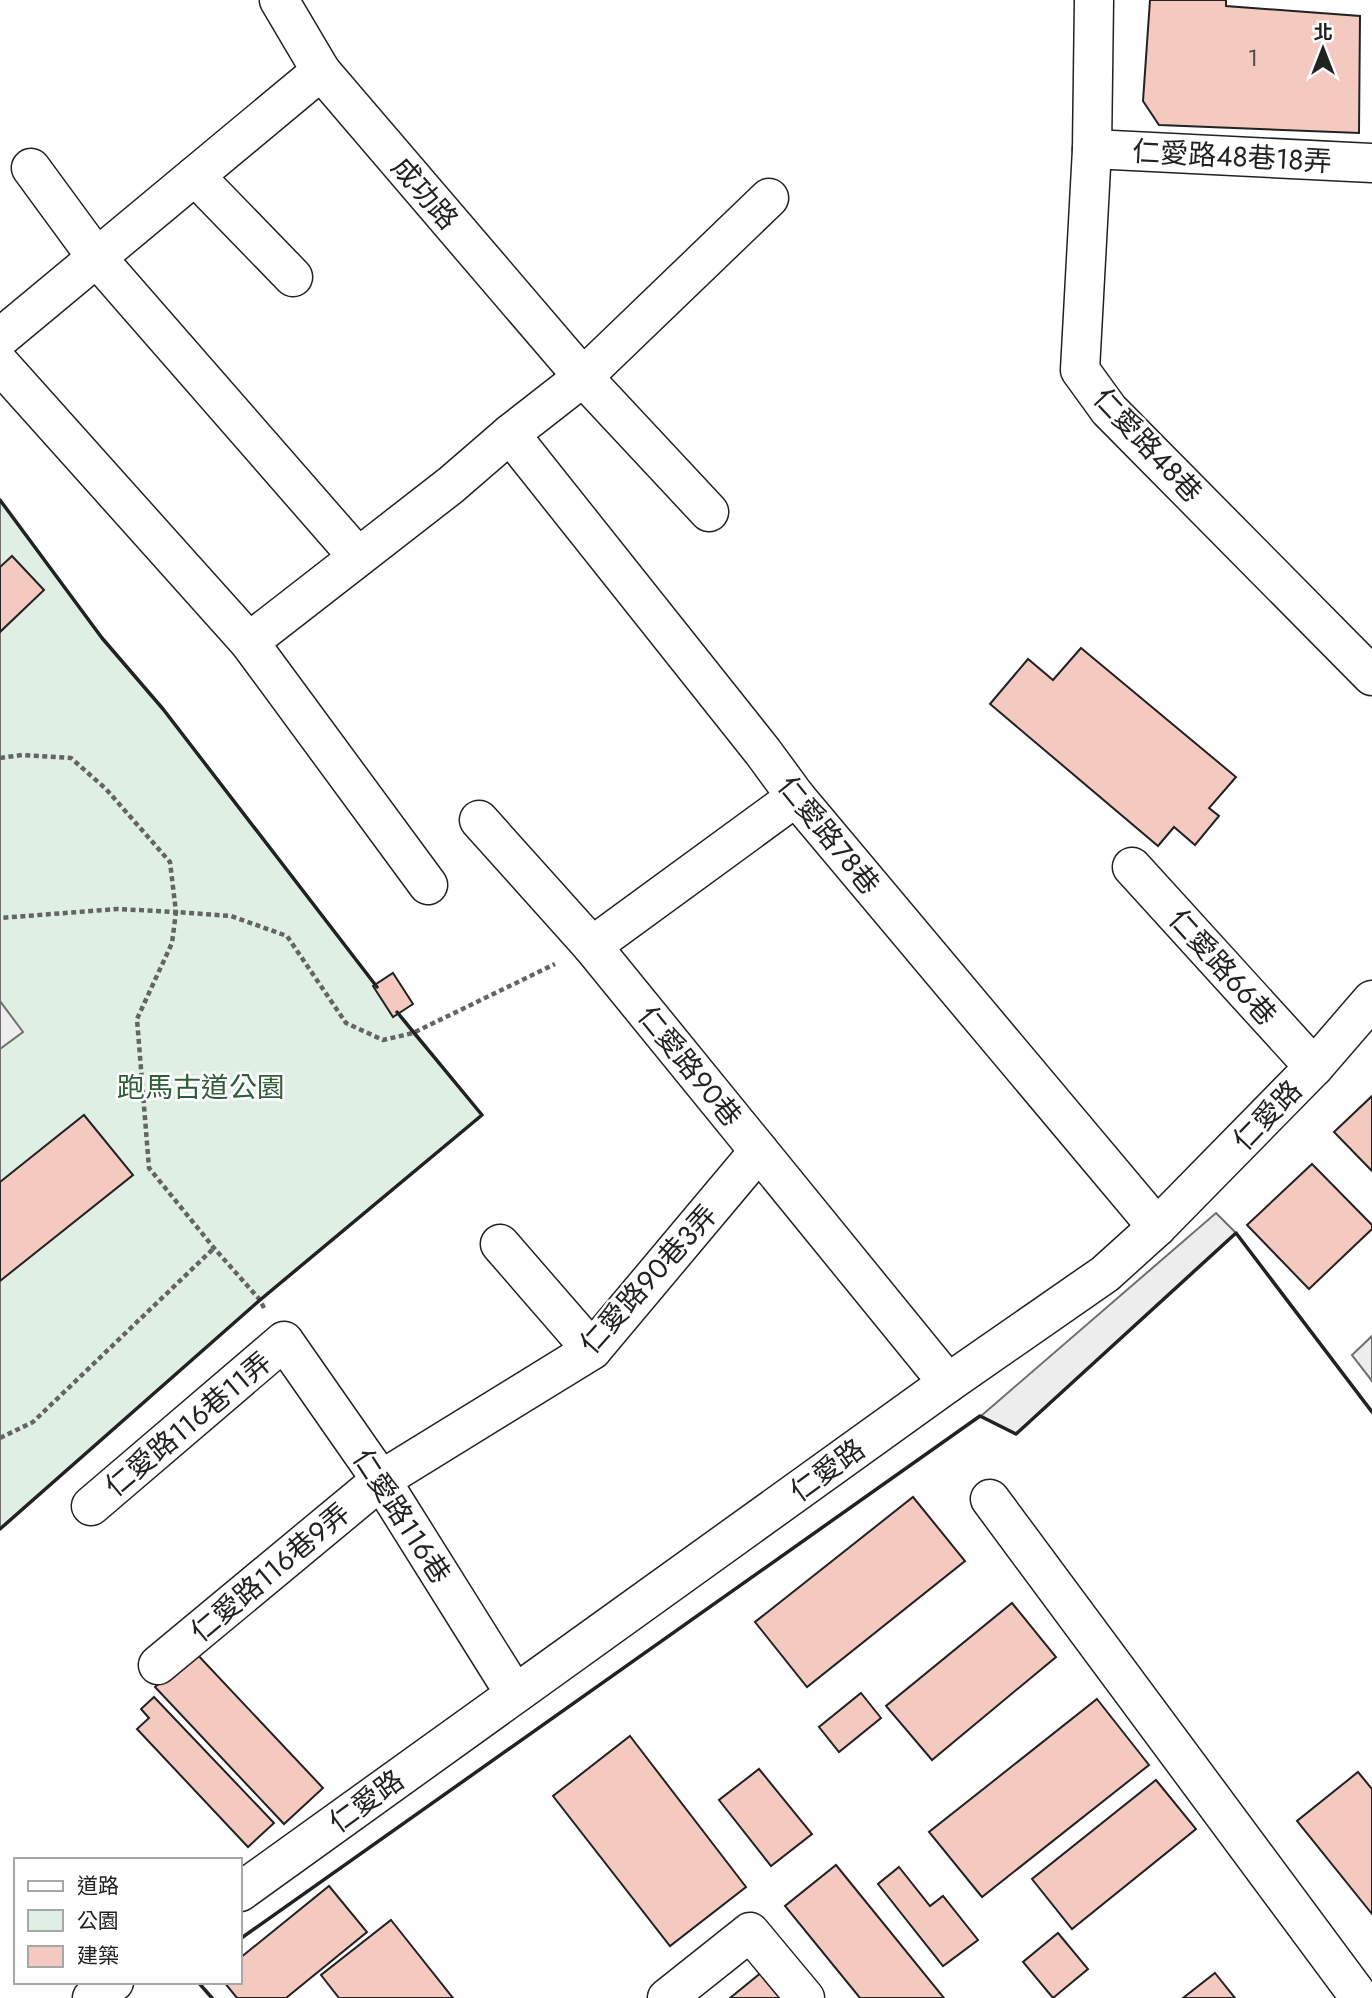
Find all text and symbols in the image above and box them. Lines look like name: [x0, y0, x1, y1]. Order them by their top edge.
north arrow: [1288, 14, 1358, 84]
text: 北: [1313, 19, 1333, 46]
house number: 1: [1248, 40, 1258, 75]
street label: 仁愛路48巷18弄: [1131, 131, 1333, 182]
street label: 成功路: [382, 148, 468, 238]
street label: 仁愛路48巷: [1084, 379, 1212, 512]
street label: 仁愛路78巷: [768, 767, 889, 903]
street label: 仁愛路66巷: [1159, 900, 1286, 1035]
street label: 仁愛路90巷: [628, 997, 751, 1136]
park label: 跑馬古道公園: [117, 1067, 285, 1108]
street label: 仁愛路: [1223, 1071, 1311, 1160]
street label: 仁愛路90巷3弄: [570, 1196, 727, 1363]
street label: 仁愛路116巷11弄: [96, 1342, 281, 1506]
street label: 仁愛路: [781, 1429, 873, 1512]
street label: 仁愛路116巷: [343, 1441, 461, 1592]
street label: 仁愛路116巷9弄: [182, 1493, 359, 1652]
street label: 仁愛路: [320, 1760, 412, 1843]
legend: [14, 1858, 242, 1984]
text: 道路: [77, 1871, 119, 1901]
text: 公園: [77, 1906, 119, 1936]
text: 建築: [77, 1941, 119, 1971]

